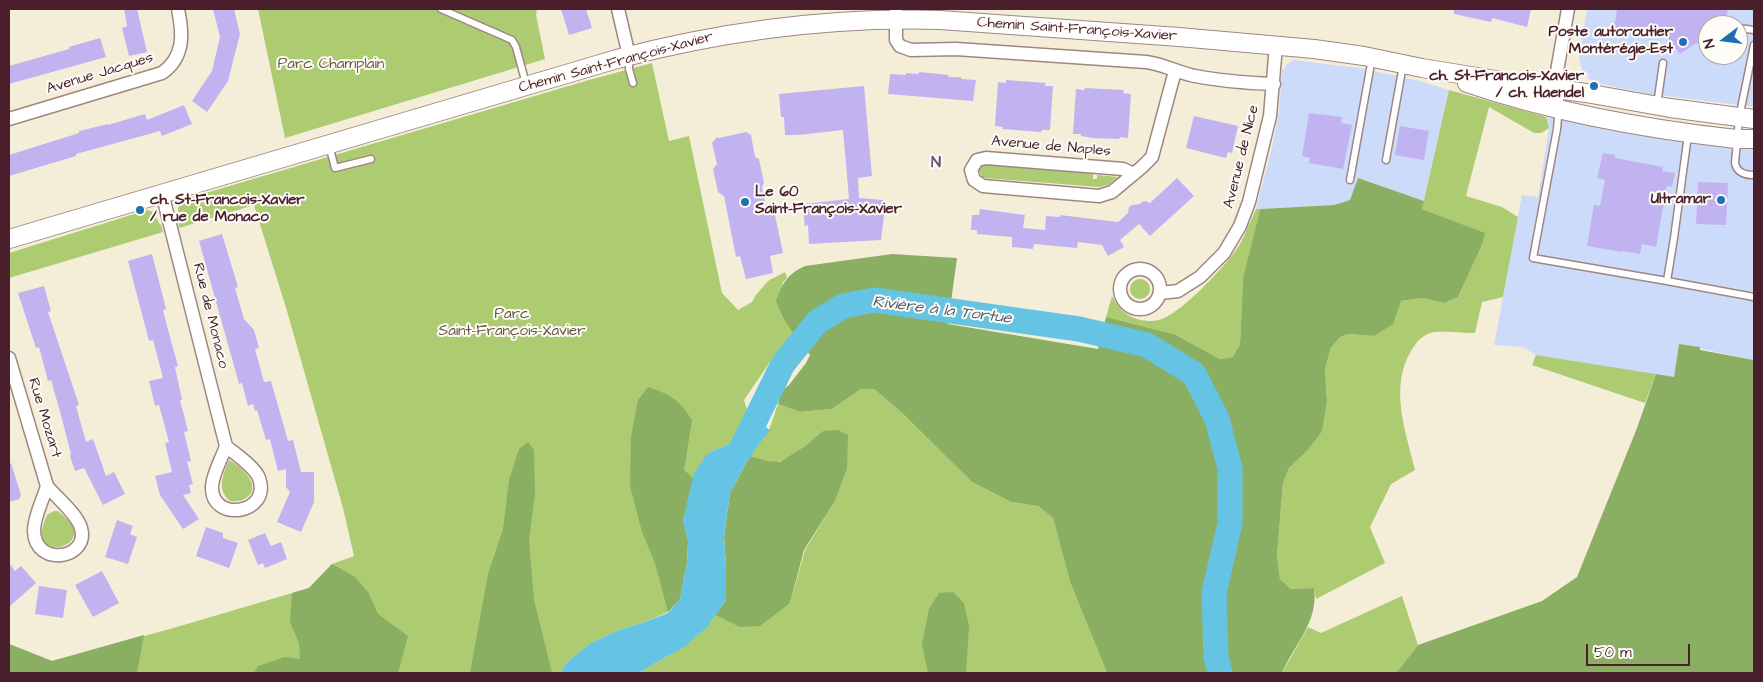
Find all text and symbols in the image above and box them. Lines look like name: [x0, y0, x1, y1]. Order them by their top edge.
street label: Chemin Saint-François-Xavier: [976, 14, 1178, 46]
north arrow: [1698, 15, 1748, 65]
place label: Poste autoroutier Montérégie-Est: [1548, 24, 1673, 59]
street label: Chemin Saint-François-Xavier: [517, 28, 715, 98]
marker: Poste autoroutier Montérégie-Est: [1677, 36, 1689, 48]
text: N: [1699, 37, 1720, 50]
street label: Avenue Jacques: [44, 49, 156, 99]
park label: Parc Champlain: [278, 56, 384, 74]
place label: ch. St-Francois-Xavier / ch. Haendel: [1429, 68, 1584, 103]
marker: ch. St-Francois-Xavier / ch. Haendel: [1588, 80, 1600, 92]
street label: Avenue de Nice: [1220, 103, 1264, 211]
street label: Avenue de Naples: [990, 133, 1112, 161]
district label: N: [931, 154, 941, 174]
place label: Le 60 Saint-François-Xavier: [755, 184, 902, 219]
place label: Ultramar: [1651, 191, 1711, 209]
place label: ch. St-Francois-Xavier / rue de Monaco: [150, 192, 305, 227]
marker: Ultramar: [1715, 194, 1727, 206]
marker: Le 60 Saint-François-Xavier: [739, 196, 751, 208]
marker: ch. St-Francois-Xavier / rue de Monaco: [134, 204, 146, 216]
street label: Rue de Monaco: [188, 261, 232, 371]
water label: Rivière à la Tortue: [871, 293, 1013, 329]
park label: Parc Saint-François-Xavier: [438, 306, 586, 341]
street label: Rue Mozart: [23, 376, 65, 460]
scale bar: [1588, 634, 1692, 666]
text: 50 m: [1594, 642, 1632, 663]

